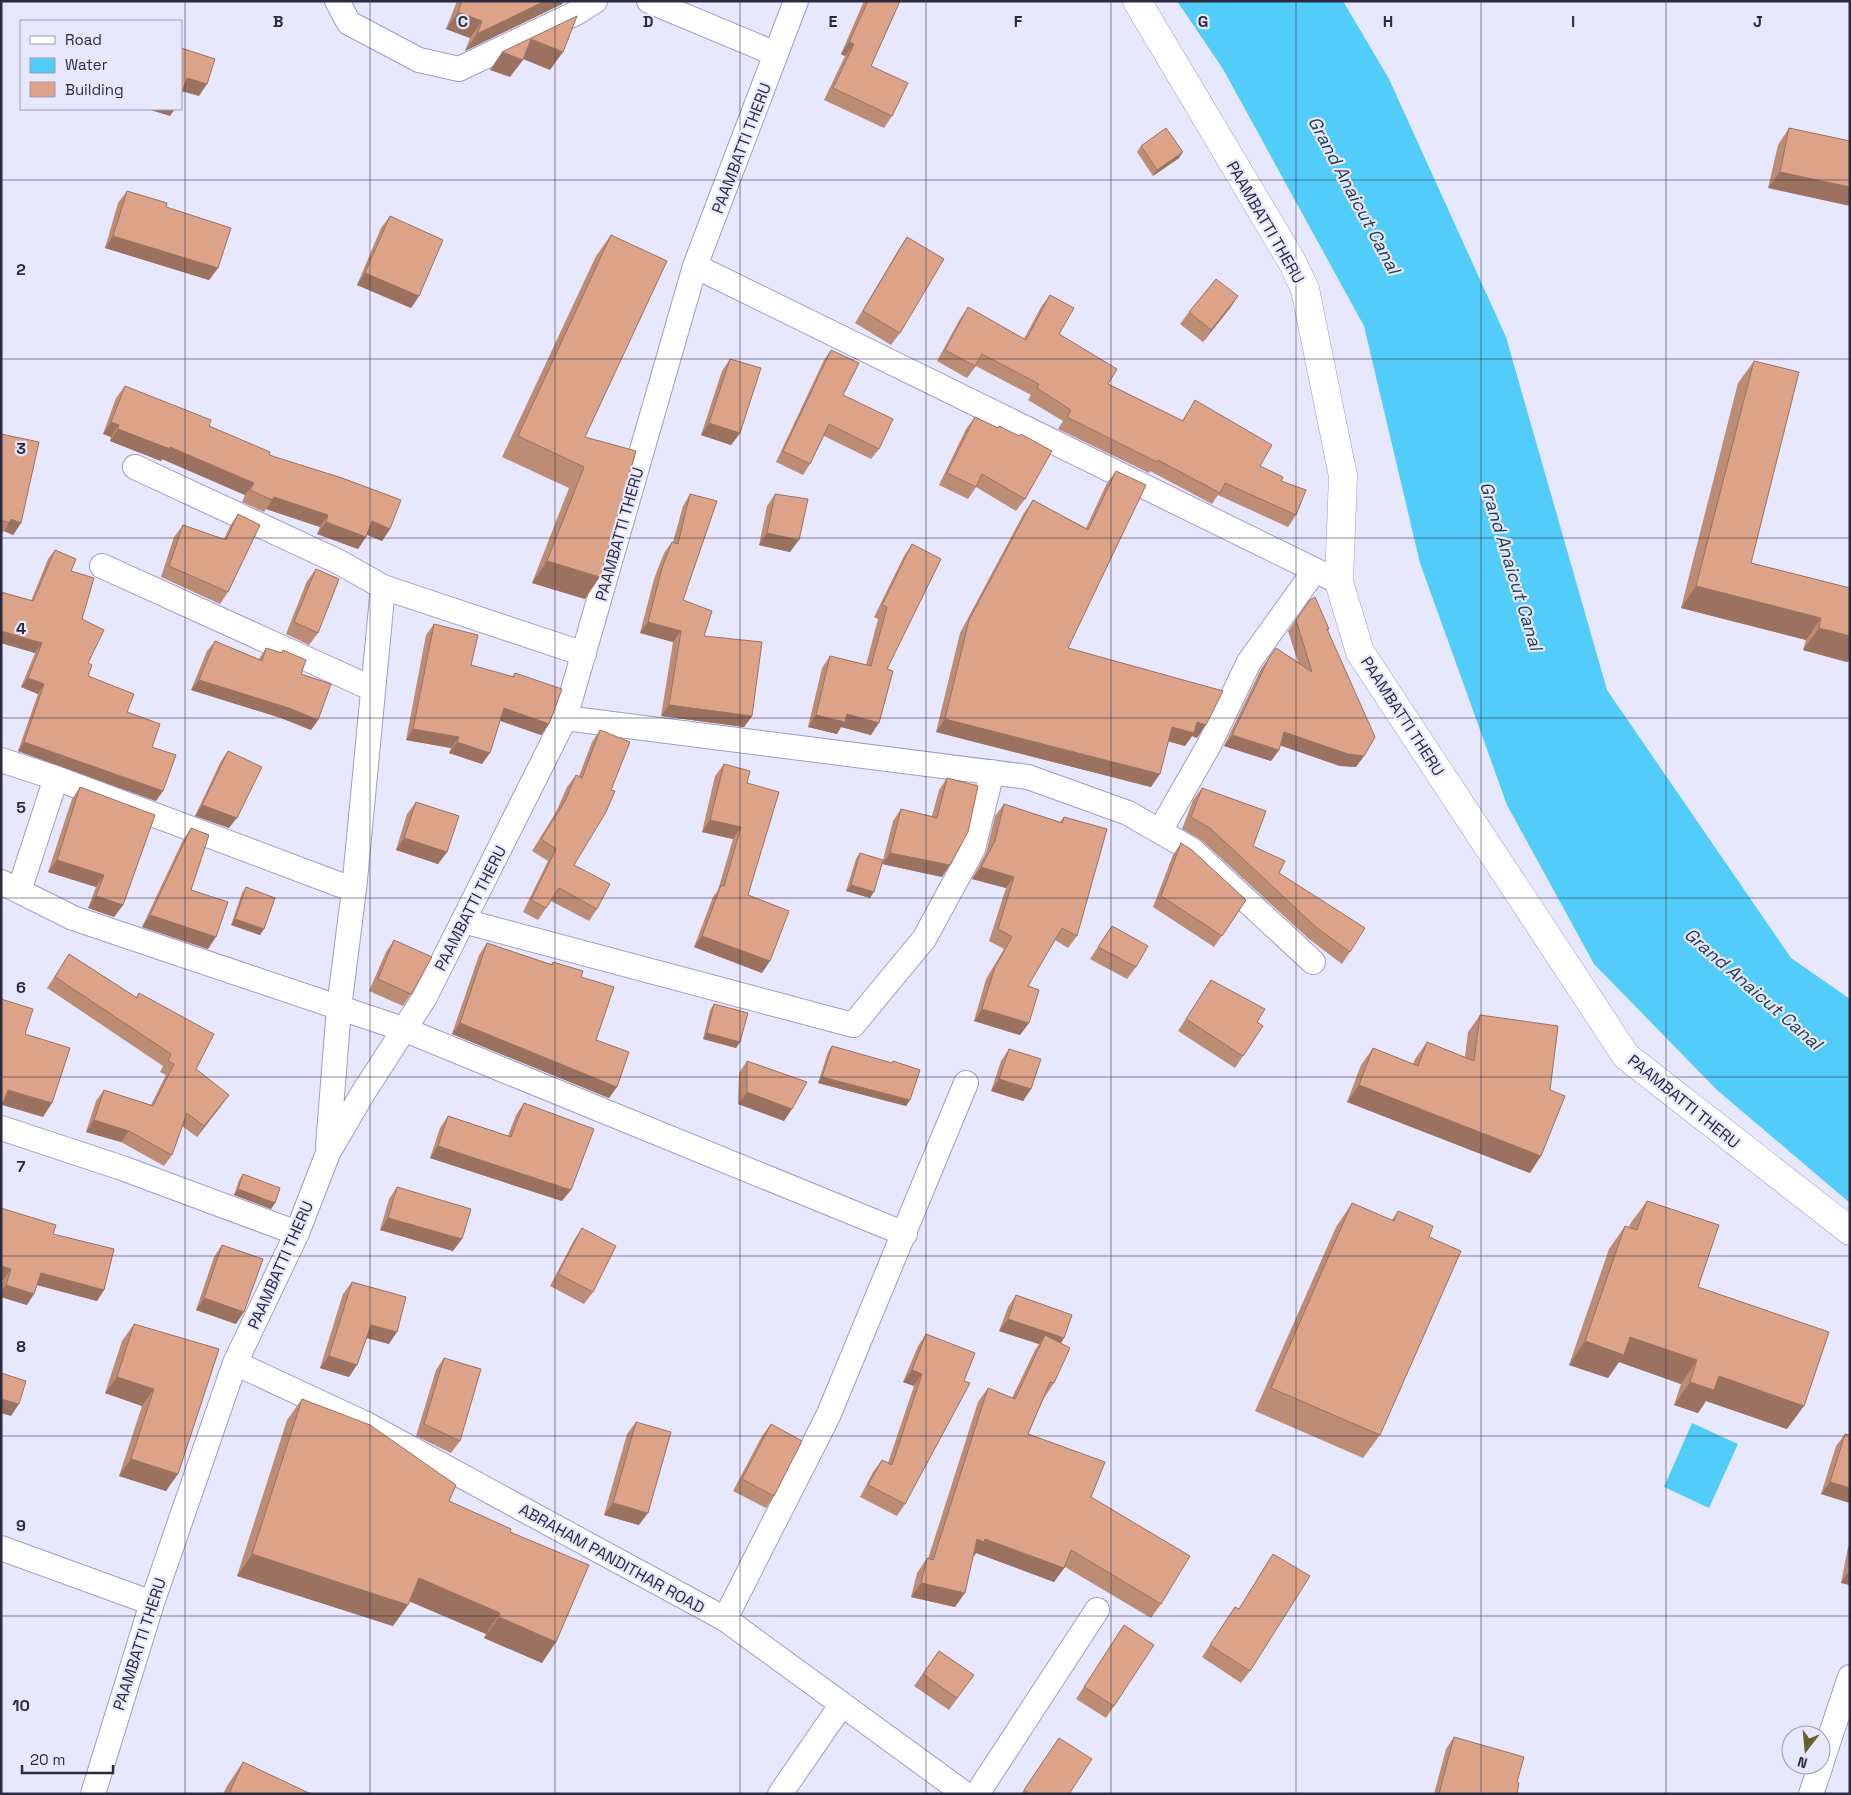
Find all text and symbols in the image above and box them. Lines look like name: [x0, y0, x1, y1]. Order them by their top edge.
text: B: [273, 11, 283, 32]
text: C: [458, 11, 468, 32]
text: D: [643, 11, 653, 32]
text: E: [829, 11, 838, 32]
text: F: [1014, 11, 1023, 32]
text: G: [1198, 11, 1208, 32]
text: H: [1383, 11, 1393, 32]
text: I: [1571, 11, 1575, 32]
text: J: [1753, 11, 1763, 32]
legend: [20, 20, 182, 110]
text: Road: [65, 30, 102, 49]
text: Water: [65, 55, 108, 74]
text: Building: [65, 80, 124, 99]
street label: PAAMBATTI THERU: [707, 80, 776, 216]
water label: Grand Anaicut Canal: [1303, 112, 1407, 280]
street label: PAAMBATTI THERU: [1222, 157, 1309, 287]
text: 2: [16, 259, 26, 280]
text: 3: [16, 438, 26, 459]
street label: PAAMBATTI THERU: [590, 465, 649, 603]
water label: Grand Anaicut Canal: [1475, 479, 1549, 655]
text: 4: [16, 618, 26, 639]
street label: PAAMBATTI THERU: [1356, 653, 1449, 780]
text: 5: [16, 797, 26, 818]
street label: PAAMBATTI THERU: [430, 842, 511, 975]
water label: Grand Anaicut Canal: [1680, 922, 1829, 1056]
text: 6: [16, 977, 26, 998]
street label: PAAMBATTI THERU: [1623, 1050, 1744, 1153]
text: 7: [17, 1156, 26, 1177]
street label: PAAMBATTI THERU: [243, 1198, 318, 1333]
text: 8: [16, 1336, 26, 1357]
street label: ABRAHAM PANDITHAR ROAD: [515, 1499, 708, 1618]
text: 9: [16, 1515, 26, 1536]
street label: PAAMBATTI THERU: [108, 1575, 171, 1713]
text: 10: [12, 1695, 30, 1716]
north arrow: [1781, 1725, 1831, 1775]
scale bar: [22, 1742, 114, 1774]
text: 20 m: [30, 1750, 65, 1769]
text: N: [1795, 1753, 1809, 1772]

